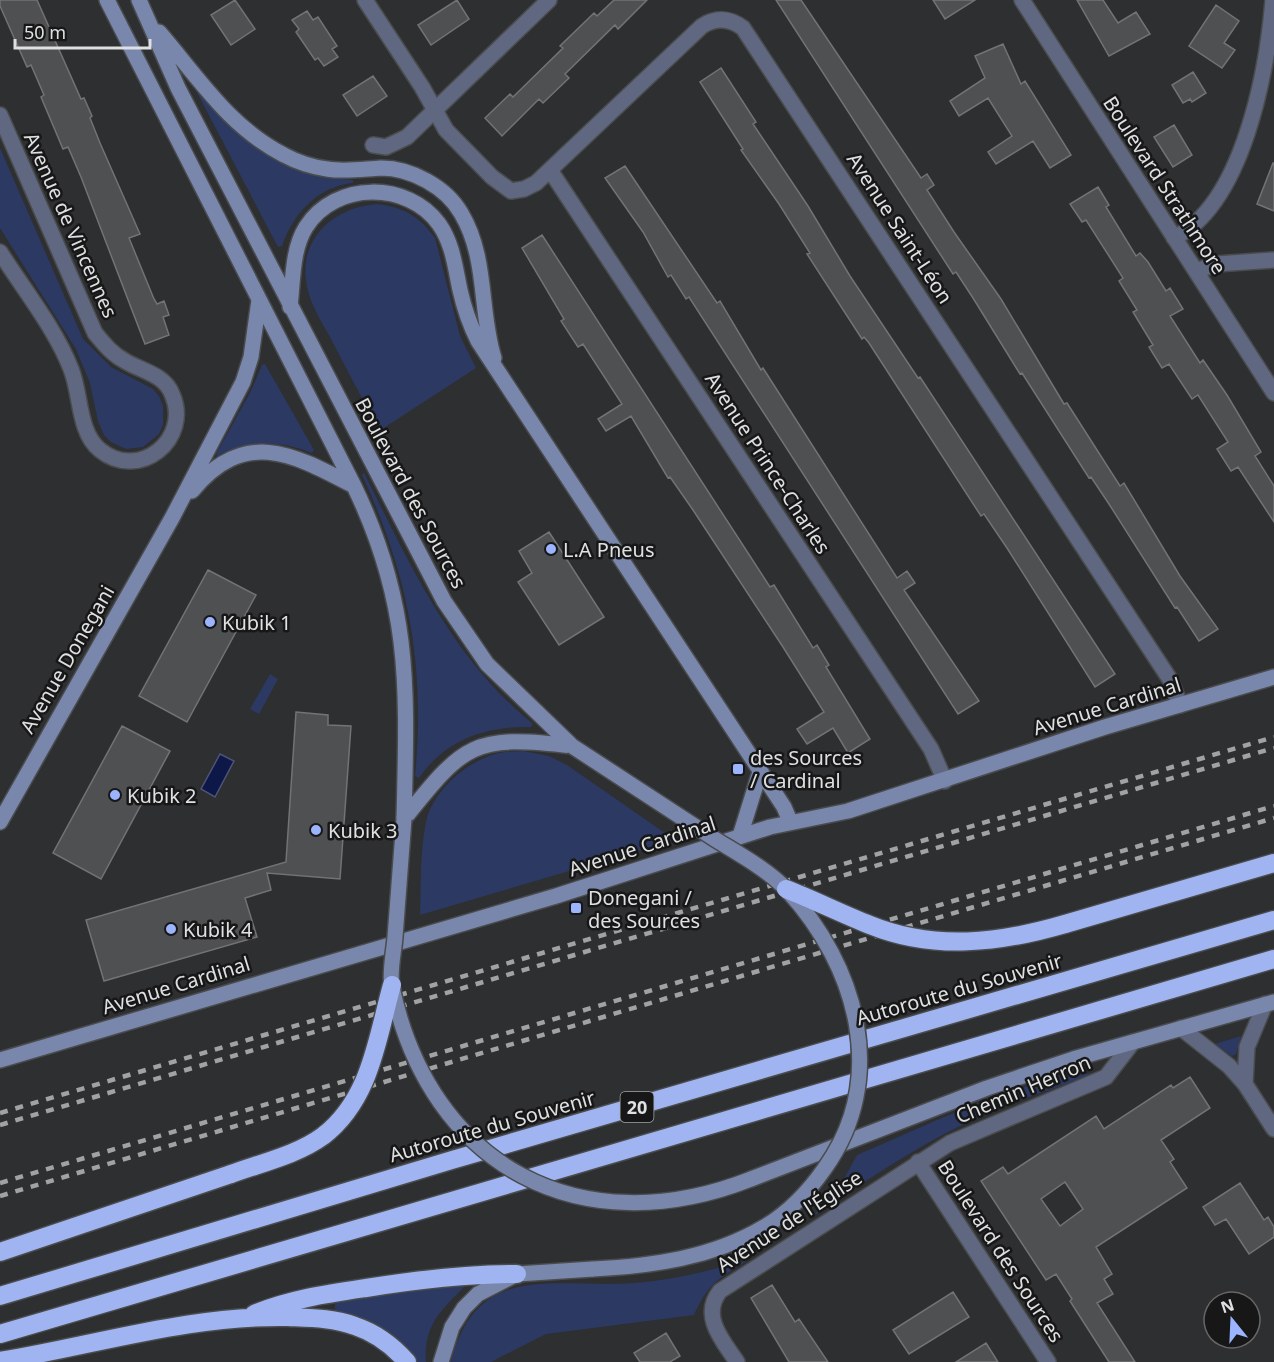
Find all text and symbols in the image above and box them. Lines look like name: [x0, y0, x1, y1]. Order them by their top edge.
scale bar: [15, 12, 150, 50]
text: 50 m: [24, 20, 66, 44]
street label: Boulevard Strathmore: [1097, 91, 1233, 279]
street label: Avenue de Vincennes: [18, 128, 124, 322]
street label: Avenue Saint-Léon: [841, 147, 959, 309]
street label: Avenue Prince-Charles: [699, 367, 837, 559]
street label: Boulevard des Sources: [349, 393, 473, 593]
place label: L.A Pneus: [563, 536, 655, 563]
marker: L.A Pneus: [544, 542, 558, 556]
street label: Avenue Donegani: [14, 580, 120, 738]
place label: Kubik 1: [222, 609, 292, 636]
marker: Kubik 1: [203, 615, 217, 629]
street label: Avenue Cardinal: [1030, 671, 1184, 741]
place label: des Sources / Cardinal: [750, 744, 862, 794]
marker: des Sources / Cardinal: [731, 762, 745, 776]
place label: Kubik 2: [127, 782, 197, 809]
marker: Kubik 2: [108, 788, 122, 802]
street label: Avenue Cardinal: [565, 809, 719, 883]
place label: Kubik 3: [328, 817, 398, 844]
marker: Kubik 3: [309, 823, 323, 837]
place label: Donegani / des Sources: [588, 884, 700, 934]
marker: Donegani / des Sources: [569, 901, 583, 915]
place label: Kubik 4: [183, 916, 253, 943]
marker: Kubik 4: [164, 922, 178, 936]
street label: Autoroute du Souvenir: [853, 947, 1065, 1031]
street label: Avenue Cardinal: [99, 950, 253, 1020]
street label: Chemin Herron: [951, 1048, 1095, 1130]
street label: Autoroute du Souvenir: [386, 1084, 598, 1168]
road number: 20: [620, 1092, 654, 1122]
street label: Boulevard des Sources: [932, 1155, 1070, 1347]
street label: Avenue de l'Église: [711, 1164, 867, 1278]
north arrow: [1202, 1290, 1262, 1350]
text: N: [1218, 1293, 1237, 1318]

